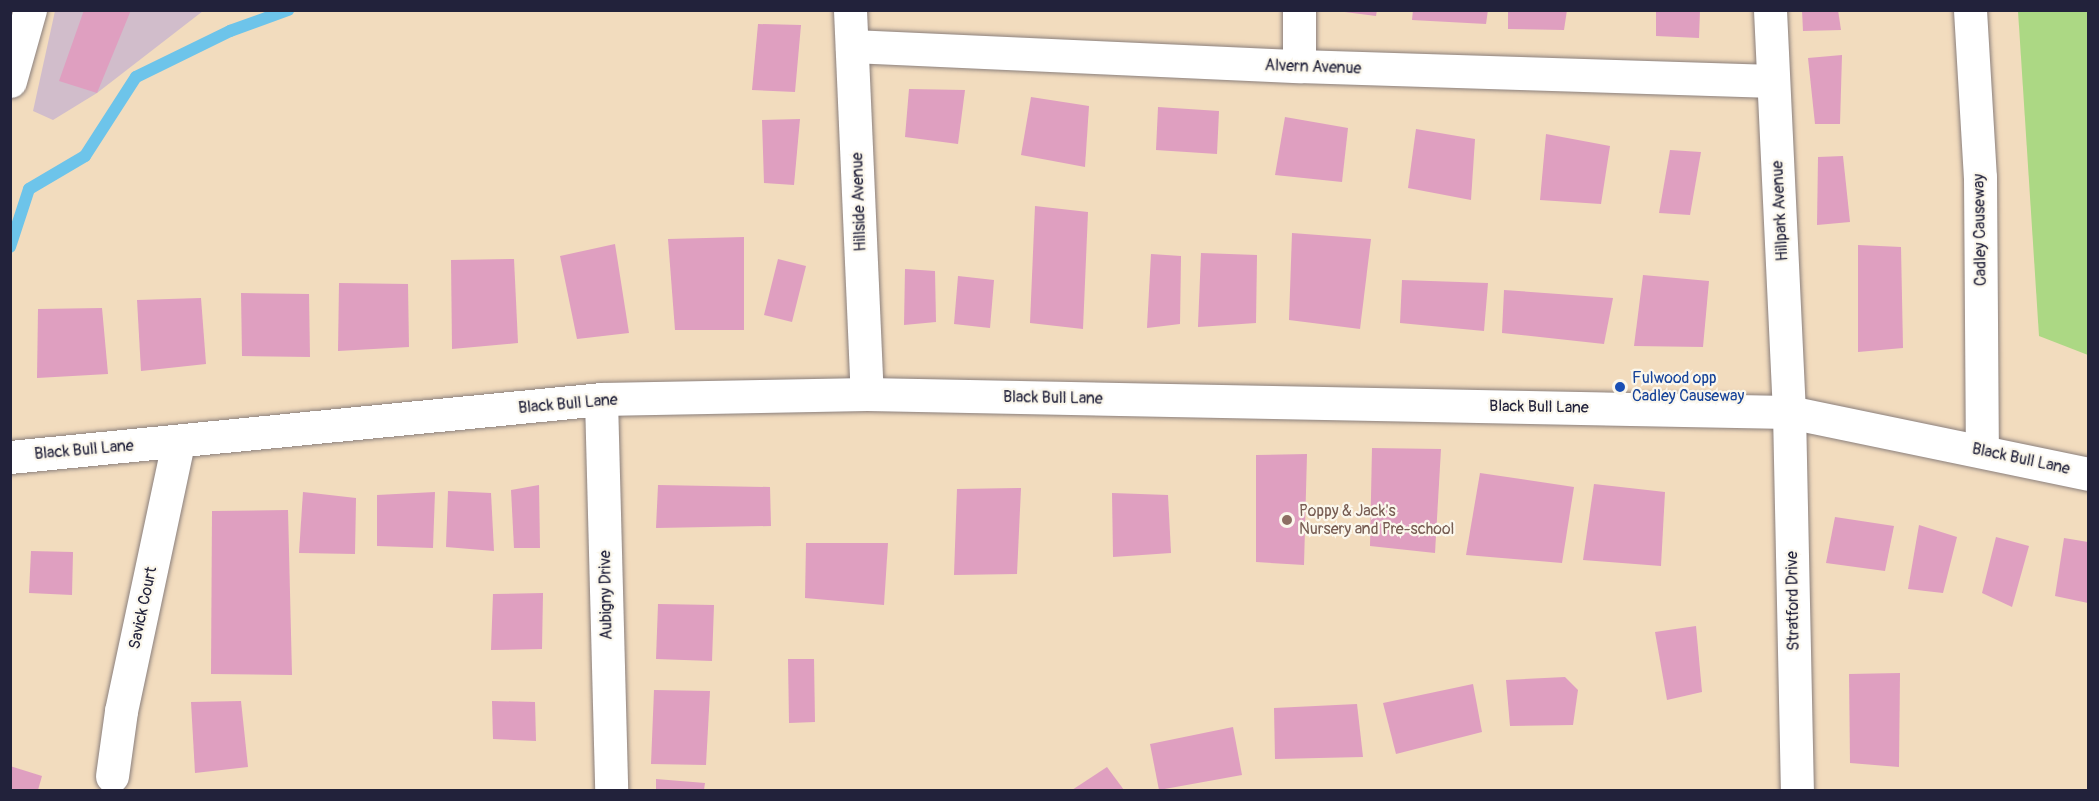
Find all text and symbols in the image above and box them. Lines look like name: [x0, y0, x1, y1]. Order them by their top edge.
street label: Alvern Avenue: [1264, 56, 1362, 78]
street label: Hillside Avenue: [848, 152, 870, 252]
street label: Hillpark Avenue: [1768, 160, 1792, 262]
street label: Cadley Causeway: [1969, 174, 1991, 286]
place label: Fulwood opp Cadley Causeway: [1632, 368, 1744, 406]
marker: Fulwood opp Cadley Causeway: [1613, 380, 1627, 394]
street label: Black Bull Lane: [1003, 388, 1103, 408]
street label: Black Bull Lane: [518, 390, 618, 418]
street label: Black Bull Lane: [1489, 397, 1589, 417]
street label: Black Bull Lane: [34, 436, 134, 464]
street label: Black Bull Lane: [1970, 439, 2072, 479]
place label: Poppy & Jack's Nursery and Pre-school: [1299, 501, 1454, 539]
marker: Poppy & Jack's Nursery and Pre-school: [1280, 513, 1294, 527]
street label: Aubigny Drive: [596, 550, 616, 640]
street label: Stratford Drive: [1783, 551, 1803, 651]
street label: Savick Court: [125, 565, 161, 651]

